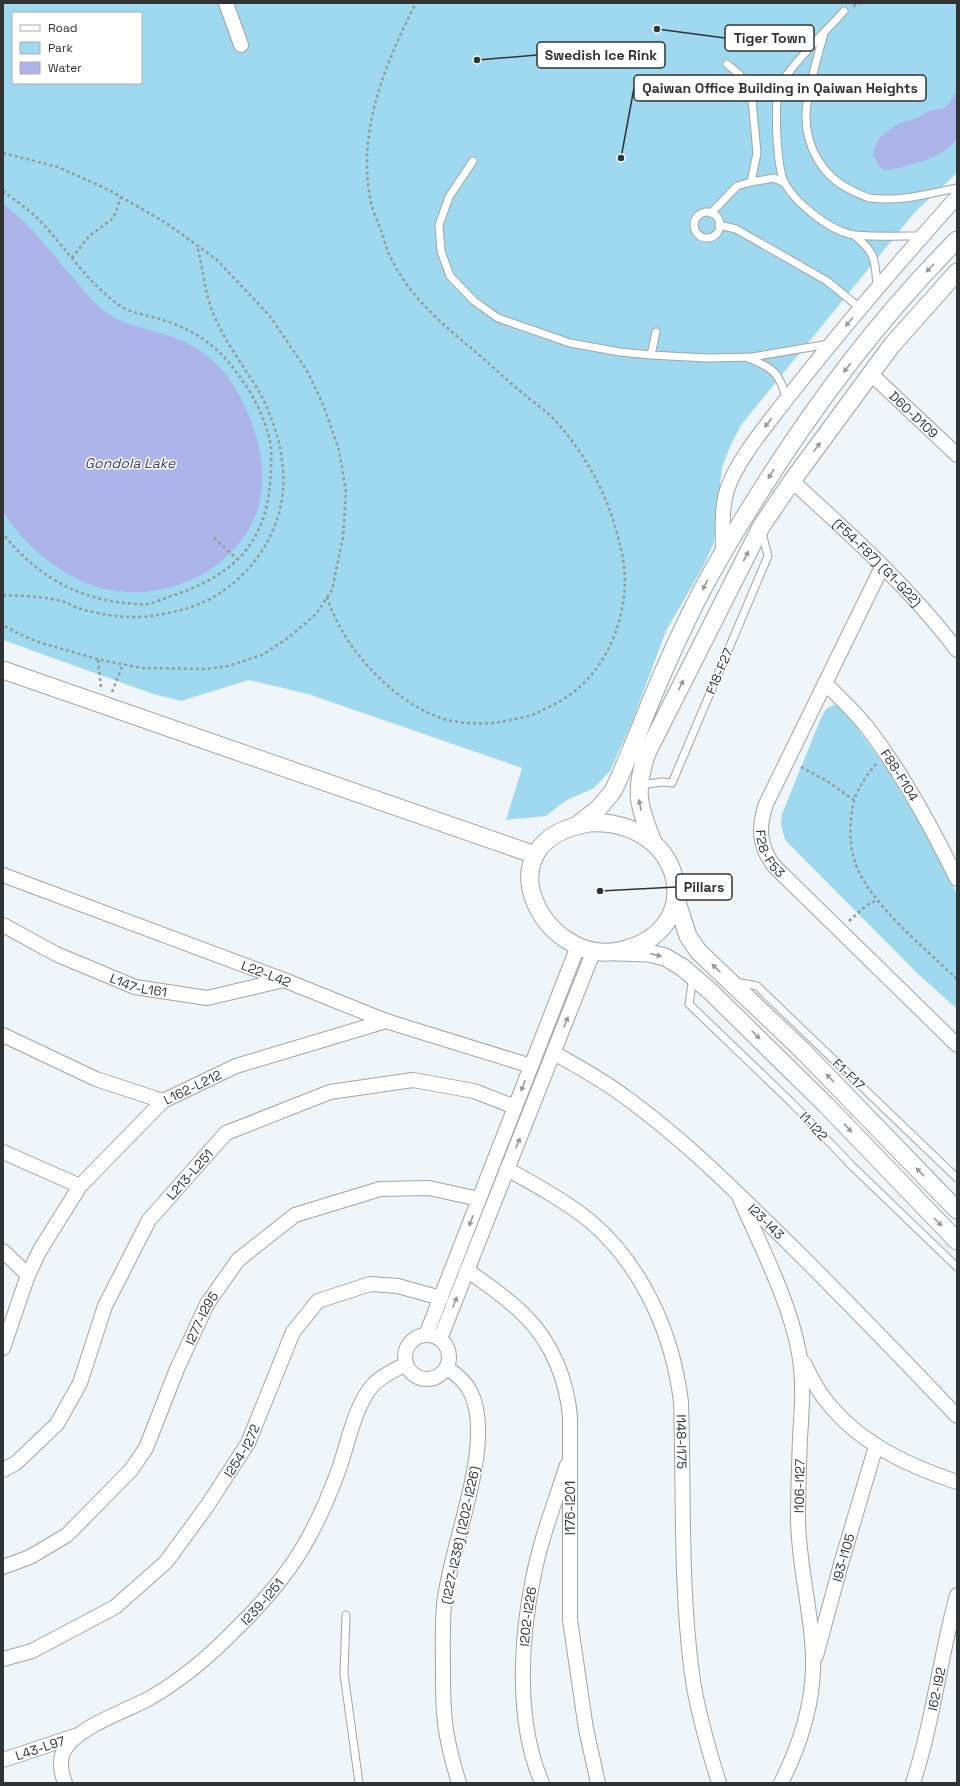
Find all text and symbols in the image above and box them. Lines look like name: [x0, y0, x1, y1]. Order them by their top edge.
legend: [12, 12, 142, 84]
text: Road: [48, 20, 77, 36]
callout: Tiger Town: [725, 25, 814, 51]
text: Tiger Town: [734, 29, 806, 47]
text: Park: [48, 40, 73, 56]
callout: Swedish Ice Rink: [537, 42, 665, 68]
text: Swedish Ice Rink: [545, 46, 657, 64]
text: Water: [48, 60, 82, 76]
callout: Qaiwan Office Building in Qaiwan Heights: [634, 75, 926, 101]
text: Qaiwan Office Building in Qaiwan Heights: [642, 79, 918, 97]
one-way arrow: [925, 263, 935, 273]
one-way arrow: [845, 316, 854, 327]
one-way arrow: [843, 363, 851, 373]
street label: D60-D109: [885, 388, 942, 442]
one-way arrow: [764, 418, 773, 429]
one-way arrow: [813, 442, 821, 453]
water label: Gondola Lake: [85, 454, 176, 472]
one-way arrow: [767, 469, 775, 479]
street label: (F54-F87) (G1-G22): [829, 515, 925, 610]
one-way arrow: [743, 550, 749, 562]
one-way arrow: [702, 580, 708, 591]
street label: F18-F27: [702, 646, 737, 697]
one-way arrow: [678, 679, 684, 690]
street label: F88-F104: [877, 746, 922, 804]
one-way arrow: [637, 799, 643, 811]
street label: F28-F53: [752, 829, 789, 881]
callout: Pillars: [676, 874, 732, 900]
text: Pillars: [684, 878, 724, 896]
one-way arrow: [650, 952, 662, 958]
street label: L22-L42: [239, 957, 294, 991]
one-way arrow: [711, 964, 721, 973]
street label: L147-L161: [107, 969, 168, 1001]
one-way arrow: [563, 1016, 569, 1027]
one-way arrow: [751, 1030, 761, 1040]
street label: F1-F17: [829, 1055, 868, 1094]
street label: L162-L212: [161, 1066, 225, 1109]
one-way arrow: [825, 1073, 835, 1083]
one-way arrow: [520, 1081, 526, 1092]
street label: I1-I22: [796, 1108, 831, 1144]
one-way arrow: [843, 1123, 852, 1133]
one-way arrow: [516, 1136, 522, 1148]
street label: L213-L251: [163, 1146, 217, 1204]
one-way arrow: [915, 1167, 925, 1177]
street label: I23-I43: [744, 1200, 788, 1243]
one-way arrow: [467, 1215, 473, 1227]
one-way arrow: [933, 1217, 942, 1227]
street label: I277-I295: [181, 1288, 222, 1348]
one-way arrow: [452, 1296, 458, 1308]
street label: I148-I175: [672, 1414, 690, 1469]
street label: I254-I272: [220, 1421, 264, 1481]
street label: I106-I127: [791, 1459, 808, 1513]
street label: (I227-I238) (I202-I226): [438, 1464, 483, 1606]
street label: I176-I201: [562, 1481, 579, 1535]
street label: I93-I105: [829, 1531, 859, 1584]
street label: I239-I251: [237, 1575, 288, 1629]
street label: I202-I226: [516, 1585, 540, 1647]
street label: I62-I92: [924, 1666, 949, 1712]
street label: L43-L97: [13, 1732, 67, 1764]

